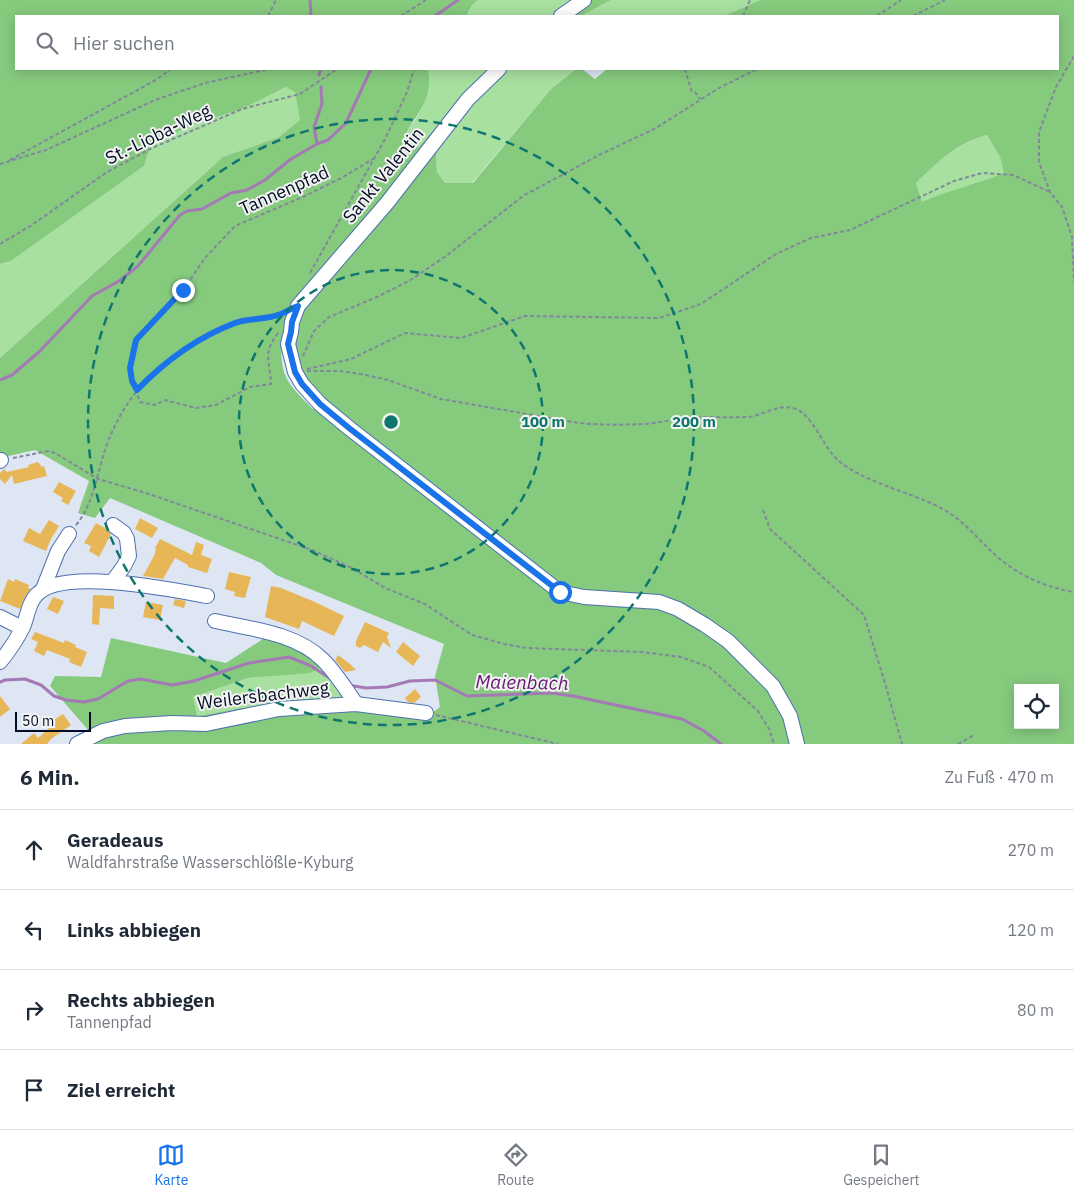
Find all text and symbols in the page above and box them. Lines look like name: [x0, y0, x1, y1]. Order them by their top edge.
search box: [15, 15, 1059, 70]
icon: search: [33, 29, 61, 57]
text: Hier suchen: [73, 31, 175, 55]
street label: St.-Lioba-Weg: [101, 98, 215, 169]
street label: Sankt Valentin: [337, 123, 429, 227]
street label: Tannenpfad: [236, 160, 332, 220]
route end: [172, 279, 195, 302]
text: 100 m: [521, 412, 565, 431]
text: 200 m: [672, 412, 716, 431]
centre of rings: [382, 413, 400, 431]
route start: [549, 581, 572, 604]
water label: Maienbach: [475, 669, 569, 695]
street label: Weilersbachweg: [196, 675, 331, 714]
map controls: [1014, 684, 1059, 729]
button: locate: [1014, 684, 1059, 729]
scale bar: [15, 709, 91, 732]
text: 50 m: [22, 712, 54, 730]
text: 6 Min.: [20, 763, 80, 791]
text: Zu Fuß · 470 m: [945, 767, 1054, 787]
text: Geradeaus: [67, 828, 164, 852]
icon: ahead: [20, 836, 48, 864]
text: 270 m: [1007, 840, 1054, 860]
text: Waldfahrstraße Wasserschlößle-Kyburg: [67, 852, 354, 872]
icon: left: [20, 916, 48, 944]
text: Links abbiegen: [67, 918, 201, 942]
text: 120 m: [1007, 920, 1054, 940]
text: Rechts abbiegen: [67, 988, 215, 1012]
icon: right: [20, 996, 48, 1024]
text: 80 m: [1017, 1000, 1054, 1020]
text: Tannenpfad: [67, 1012, 152, 1032]
icon: arrive: [20, 1076, 48, 1104]
text: Ziel erreicht: [67, 1078, 175, 1102]
tab: Karte: [154, 1141, 188, 1189]
tab: Route: [497, 1141, 534, 1189]
tab: Gespeichert: [843, 1141, 920, 1189]

